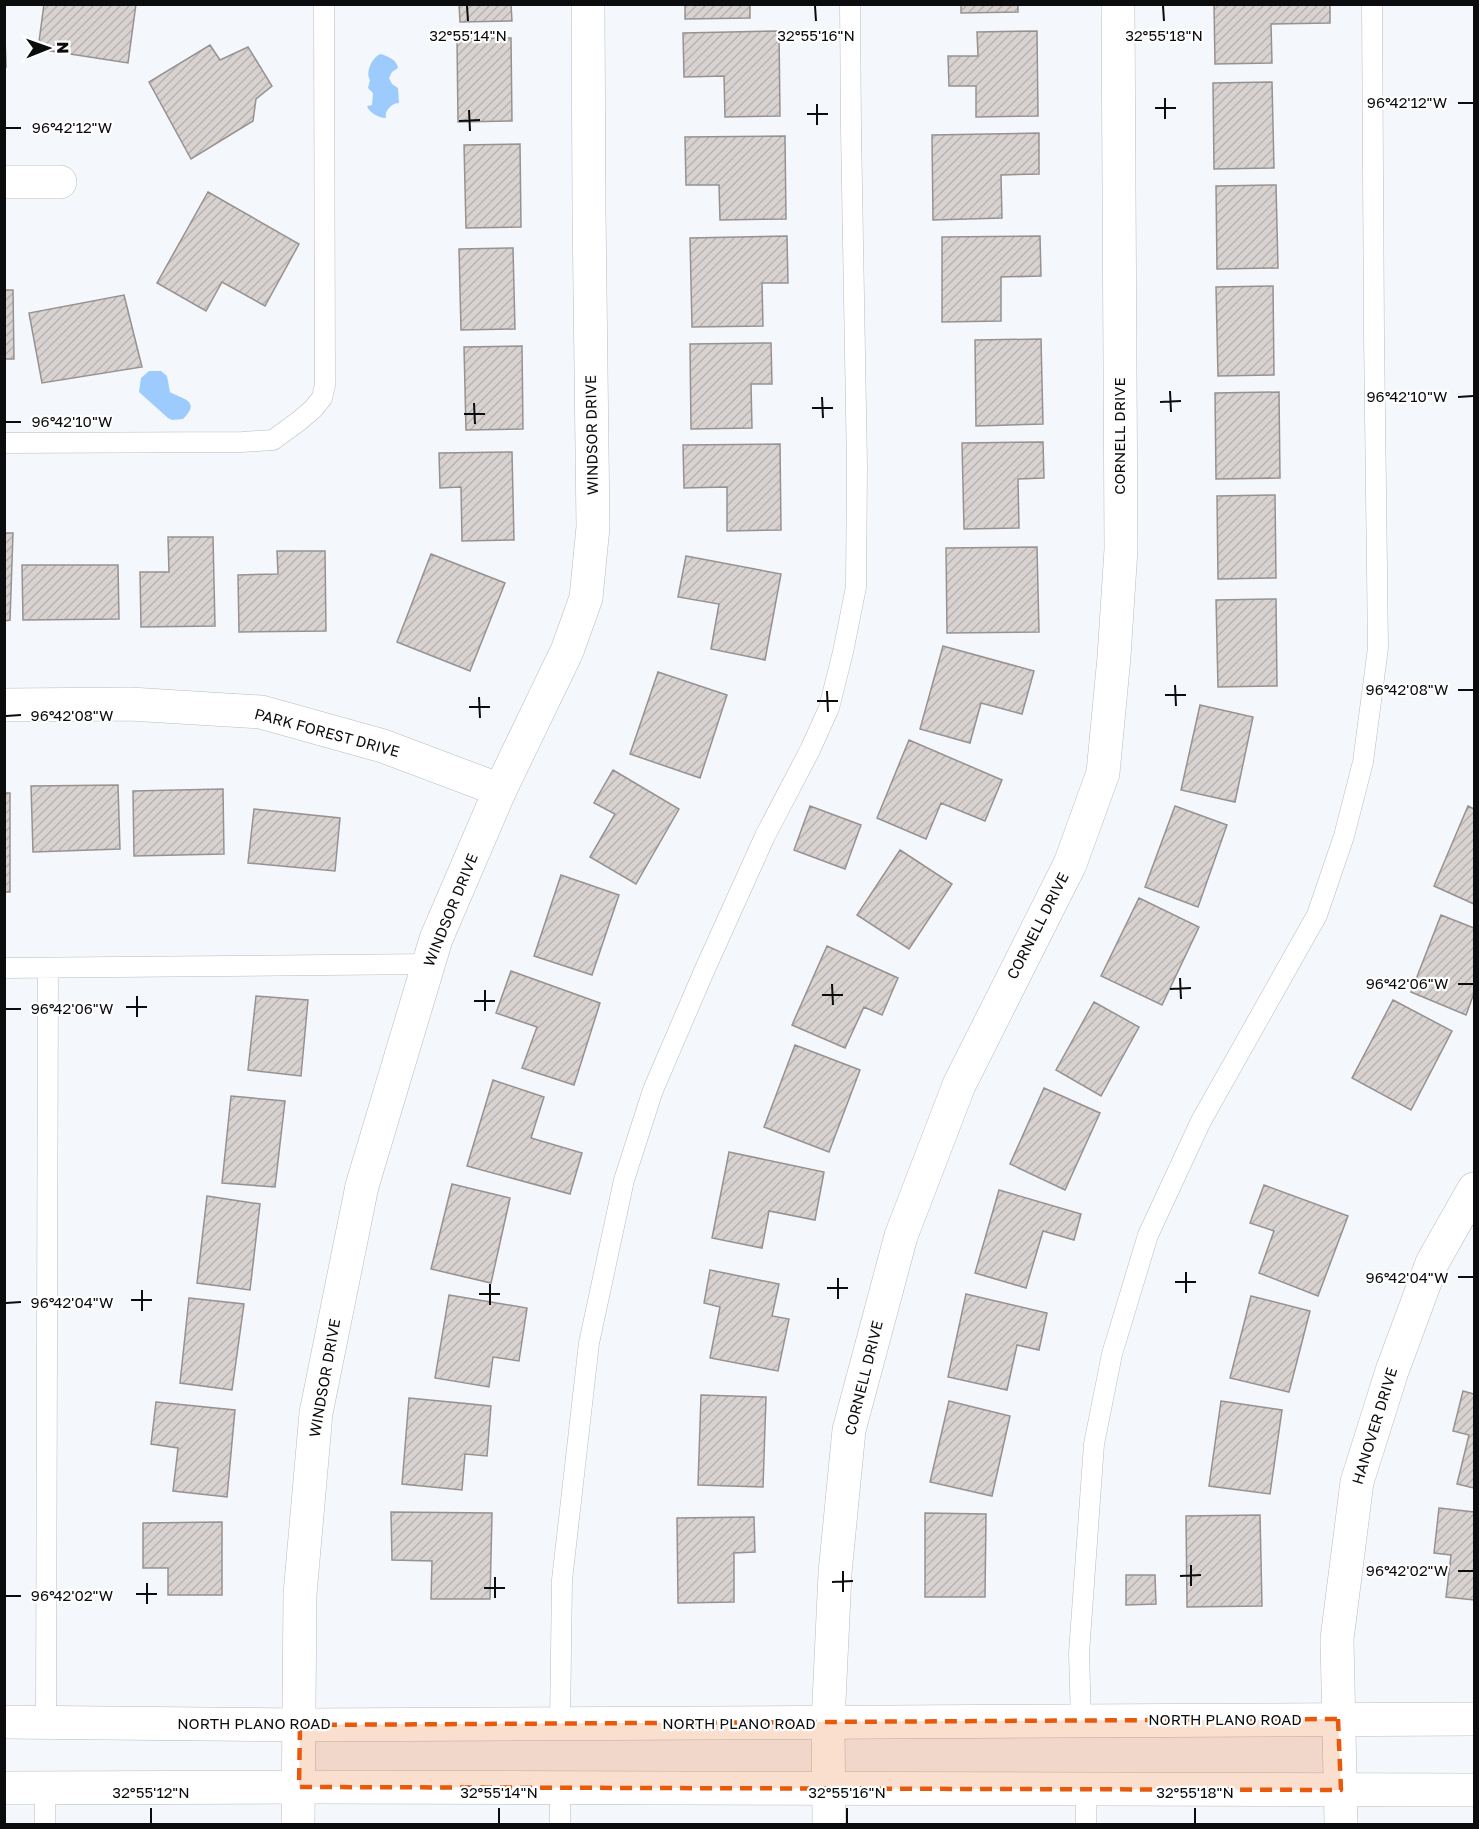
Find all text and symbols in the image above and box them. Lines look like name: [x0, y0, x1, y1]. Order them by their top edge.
north arrow: [18, 18, 78, 78]
text: 32°55'14"N: [429, 26, 507, 44]
text: 32°55'16"N: [777, 26, 855, 44]
text: 32°55'18"N: [1125, 26, 1203, 44]
text: N: [53, 41, 73, 54]
text: 96°42'12"W: [1367, 93, 1447, 111]
text: 96°42'12"W: [32, 118, 112, 136]
street label: WINDSOR DRIVE: [581, 375, 601, 495]
street label: CORNELL DRIVE: [1110, 377, 1128, 495]
text: 96°42'10"W: [1367, 387, 1447, 405]
text: 96°42'10"W: [32, 412, 112, 430]
text: 96°42'08"W: [1366, 680, 1448, 698]
street label: PARK FOREST DRIVE: [253, 704, 402, 760]
text: 96°42'08"W: [31, 706, 113, 724]
street label: WINDSOR DRIVE: [419, 850, 481, 969]
street label: CORNELL DRIVE: [1002, 869, 1072, 982]
text: 96°42'06"W: [1366, 974, 1448, 992]
text: 96°42'06"W: [31, 999, 113, 1017]
text: 96°42'04"W: [1366, 1268, 1448, 1286]
text: 96°42'04"W: [31, 1293, 113, 1311]
street label: WINDSOR DRIVE: [305, 1317, 343, 1439]
street label: CORNELL DRIVE: [840, 1319, 886, 1437]
street label: HANOVER DRIVE: [1348, 1365, 1400, 1486]
text: 96°42'02"W: [1366, 1561, 1448, 1579]
text: 96°42'02"W: [31, 1586, 113, 1604]
street label: NORTH PLANO ROAD: [1148, 1710, 1302, 1728]
street label: NORTH PLANO ROAD: [177, 1714, 331, 1732]
street label: NORTH PLANO ROAD: [662, 1714, 816, 1732]
text: 32°55'12"N: [112, 1783, 190, 1801]
text: 32°55'14"N: [460, 1783, 538, 1801]
text: 32°55'16"N: [808, 1783, 886, 1801]
text: 32°55'18"N: [1156, 1783, 1234, 1801]

